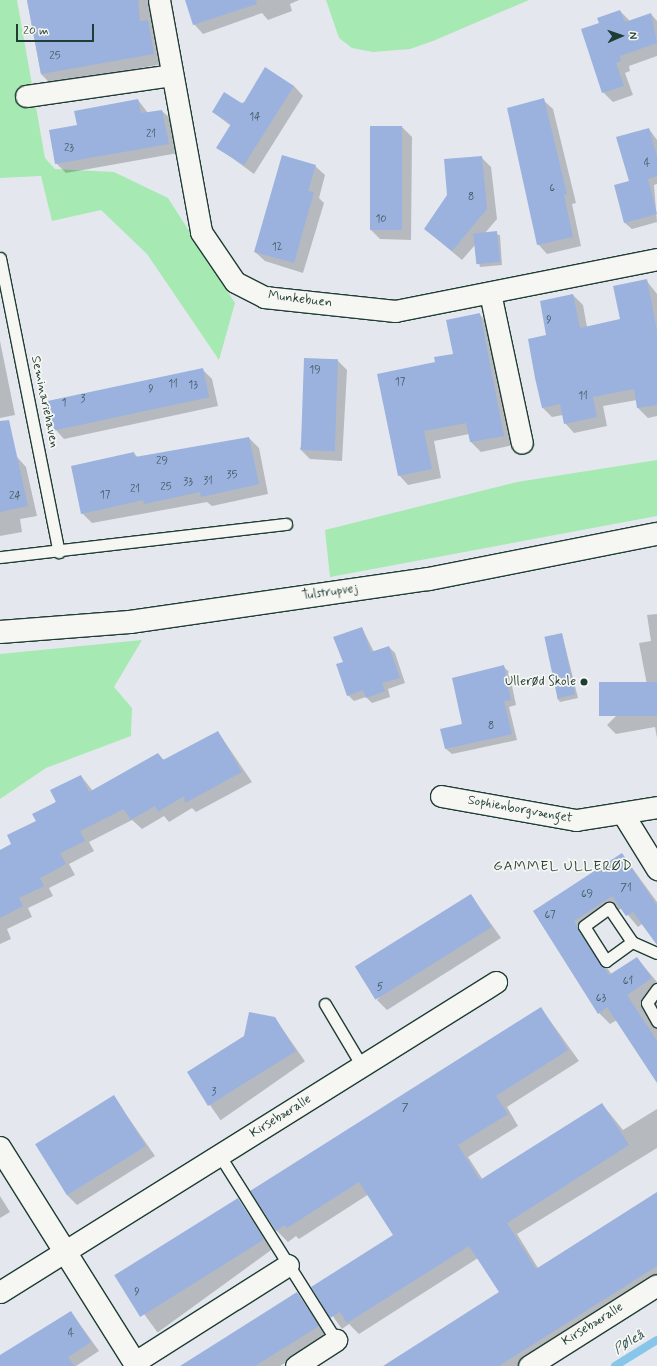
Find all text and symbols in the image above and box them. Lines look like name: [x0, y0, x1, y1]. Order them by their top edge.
scale bar: [18, 16, 96, 42]
north arrow: [601, 16, 641, 56]
text: 20 m: [23, 23, 49, 39]
text: N: [626, 32, 640, 39]
house number: 25: [49, 49, 61, 63]
house number: 14: [249, 110, 261, 124]
house number: 21: [146, 127, 156, 141]
house number: 23: [64, 141, 74, 155]
house number: 4: [644, 156, 650, 170]
house number: 6: [549, 181, 555, 195]
house number: 8: [468, 190, 474, 204]
house number: 10: [375, 212, 387, 226]
house number: 12: [272, 240, 282, 254]
street label: Munkebuen: [267, 288, 333, 312]
house number: 9: [546, 313, 552, 327]
street label: Seminariehaven: [27, 355, 61, 449]
house number: 19: [309, 363, 321, 377]
house number: 17: [395, 375, 405, 389]
house number: 11: [168, 377, 178, 391]
house number: 13: [188, 378, 198, 392]
house number: 9: [148, 382, 154, 396]
house number: 11: [578, 389, 588, 403]
house number: 3: [81, 392, 85, 406]
house number: 1: [62, 396, 66, 410]
house number: 29: [156, 454, 168, 468]
house number: 35: [227, 468, 237, 482]
house number: 31: [203, 474, 213, 488]
house number: 33: [183, 475, 193, 489]
house number: 25: [160, 480, 172, 494]
house number: 21: [130, 482, 140, 496]
house number: 17: [100, 488, 110, 502]
house number: 24: [9, 489, 21, 503]
street label: Tulstrupvej: [301, 581, 359, 605]
place label: Ullerød Skole: [504, 674, 576, 690]
marker: Ullerød Skole: [579, 677, 589, 687]
house number: 8: [488, 719, 494, 733]
street label: Sophienborgvænget: [466, 793, 574, 827]
district label: GAMMEL ULLERØD: [492, 858, 634, 874]
house number: 71: [620, 881, 632, 895]
house number: 69: [581, 887, 593, 901]
house number: 67: [544, 908, 556, 922]
house number: 61: [623, 974, 633, 988]
house number: 5: [377, 980, 383, 994]
house number: 63: [596, 991, 606, 1005]
house number: 3: [212, 1085, 216, 1099]
street label: Kirsebæralle: [247, 1092, 315, 1142]
house number: 7: [402, 1101, 408, 1115]
house number: 9: [134, 1285, 140, 1299]
street label: Kirsebæralle: [559, 1300, 627, 1350]
house number: 4: [68, 1326, 74, 1340]
water label: Pøleå: [610, 1326, 648, 1358]

